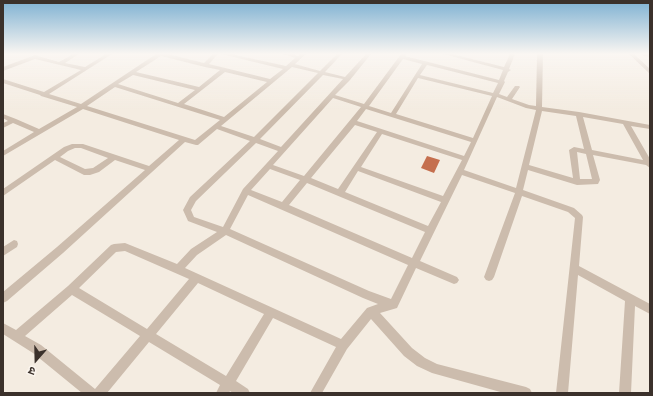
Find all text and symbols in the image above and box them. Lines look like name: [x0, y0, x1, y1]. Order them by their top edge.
north arrow: [16, 340, 56, 380]
text: उ: [26, 364, 37, 380]

